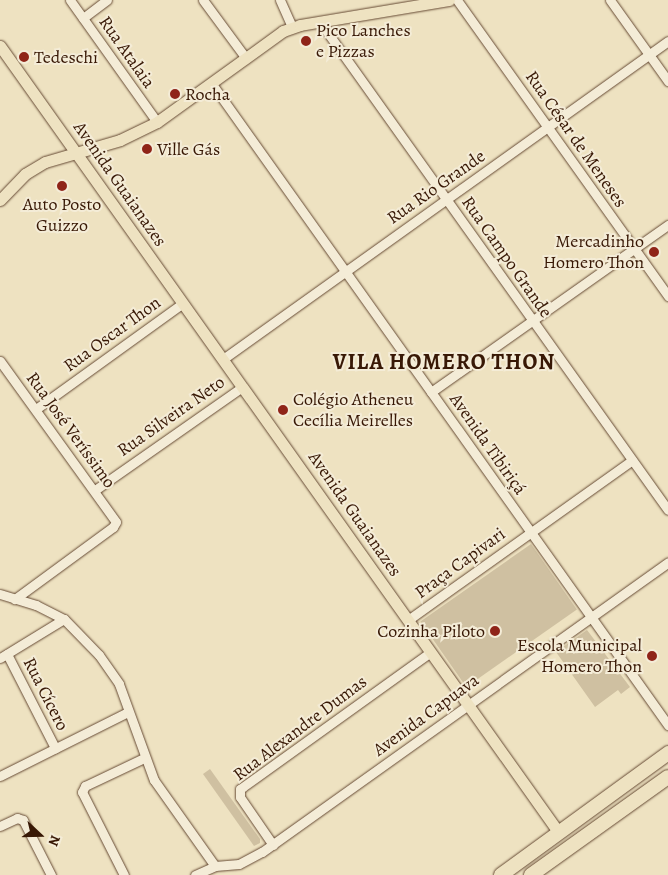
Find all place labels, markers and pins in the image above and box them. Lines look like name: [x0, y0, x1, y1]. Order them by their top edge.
place label: Pico Lanches e Pizzas: [316, 20, 411, 62]
marker: Pico Lanches e Pizzas: [300, 35, 312, 47]
place label: Tedeschi: [34, 46, 98, 68]
marker: Tedeschi: [18, 51, 30, 63]
place label: Rocha: [185, 83, 230, 105]
marker: Rocha: [169, 88, 181, 100]
place label: Ville Gás: [157, 138, 220, 160]
marker: Ville Gás: [141, 143, 153, 155]
marker: Auto Posto Guizzo: [56, 180, 68, 192]
place label: Auto Posto Guizzo: [23, 194, 101, 236]
place label: Mercadinho Homero Thon: [543, 231, 644, 274]
marker: Mercadinho Homero Thon: [648, 246, 660, 258]
place label: Colégio Atheneu Cecília Meirelles: [293, 389, 414, 432]
marker: Colégio Atheneu Cecília Meirelles: [277, 404, 289, 416]
place label: Cozinha Piloto: [377, 620, 485, 642]
marker: Cozinha Piloto: [489, 625, 501, 637]
place label: Escola Municipal Homero Thon: [517, 635, 642, 678]
marker: Escola Municipal Homero Thon: [646, 650, 658, 662]

